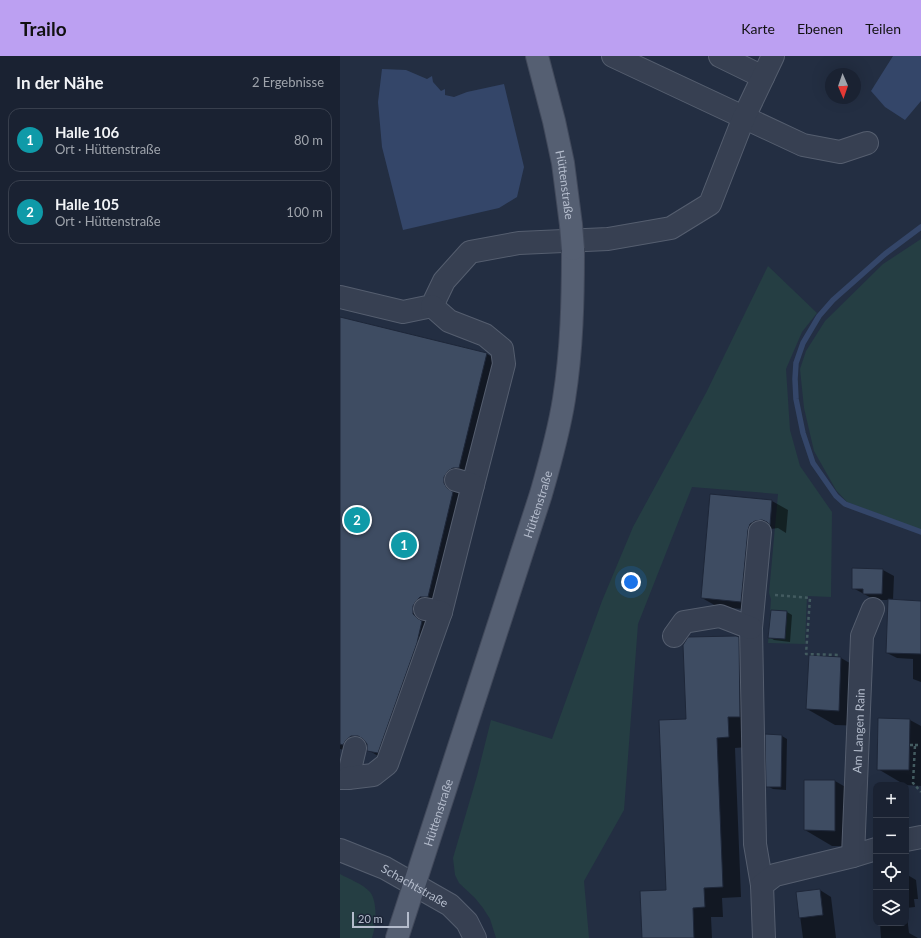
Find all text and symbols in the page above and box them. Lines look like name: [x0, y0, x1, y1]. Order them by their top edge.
text: Trailo: [20, 17, 67, 40]
text: Karte: [741, 20, 775, 37]
text: Ebenen: [797, 20, 843, 37]
text: Teilen: [865, 20, 901, 37]
north arrow: [825, 68, 861, 104]
text: In der Nähe: [16, 72, 104, 93]
text: 2 Ergebnisse: [252, 74, 324, 90]
text: Halle 106: [55, 123, 119, 141]
text: 1: [26, 132, 34, 148]
text: 80 m: [294, 132, 323, 148]
text: Ort · Hüttenstraße: [55, 141, 161, 157]
street label: Hüttenstraße: [553, 149, 578, 220]
text: Halle 105: [55, 195, 119, 213]
text: 2: [26, 204, 34, 220]
text: 100 m: [286, 204, 323, 220]
text: Ort · Hüttenstraße: [55, 213, 161, 229]
street label: Hüttenstraße: [520, 469, 555, 540]
pin: 2: [344, 505, 370, 535]
pin: 1: [391, 530, 417, 560]
your location: [621, 572, 641, 592]
street label: Am Langen Rain: [849, 688, 867, 774]
street label: Hüttenstraße: [420, 777, 456, 848]
map controls: [873, 782, 909, 926]
button: +: [873, 782, 909, 818]
button: −: [873, 818, 909, 854]
button: locate: [873, 854, 909, 890]
street label: Schachtstraße: [379, 860, 451, 910]
button: layers: [873, 890, 909, 926]
scale bar: [352, 910, 409, 929]
text: 20 m: [358, 912, 383, 925]

